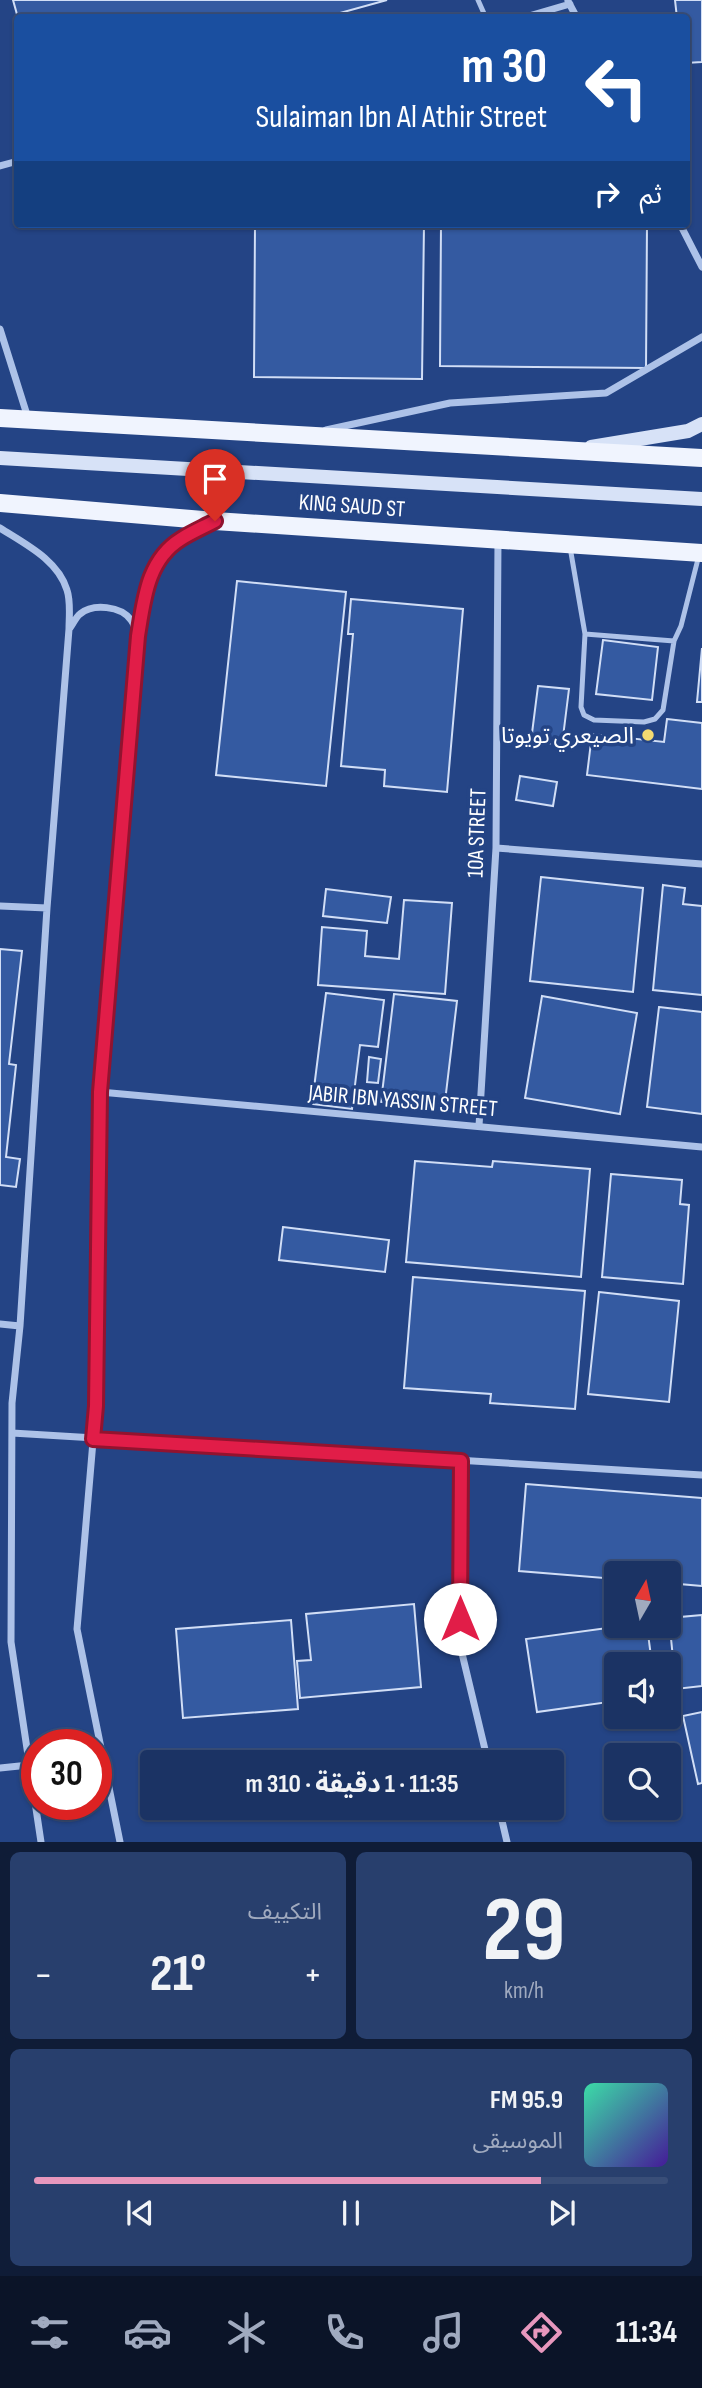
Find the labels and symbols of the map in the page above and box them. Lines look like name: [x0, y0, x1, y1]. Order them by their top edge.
pin: [185, 449, 245, 521]
street label: KING SAUD ST: [298, 488, 406, 524]
place label: الصيعري تويوتا: [501, 722, 634, 752]
marker: الصيعري تويوتا: [640, 727, 656, 743]
street label: 10A STREET: [461, 788, 493, 878]
street label: JABIR IBN YASSIN STREET: [306, 1079, 499, 1123]
north arrow: [604, 1561, 681, 1638]
position arrow: [423, 1582, 497, 1656]
speed limit sign: 30: [21, 1729, 112, 1820]

